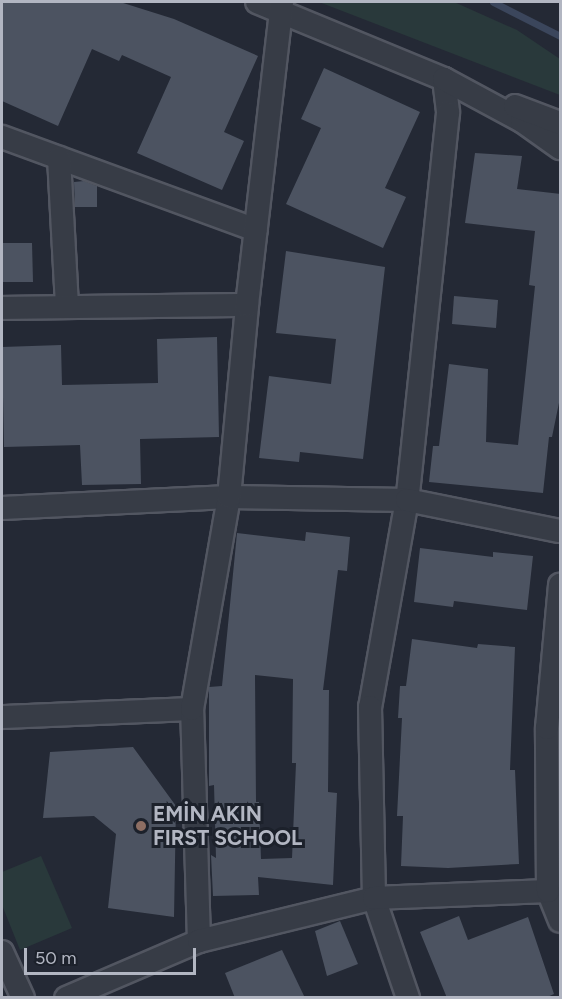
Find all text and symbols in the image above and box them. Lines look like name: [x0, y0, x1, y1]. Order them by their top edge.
place label: EMİN AKIN FIRST SCHOOL: [153, 801, 302, 851]
marker: EMİN AKIN FIRST SCHOOL: [134, 819, 148, 833]
scale bar: [27, 936, 200, 974]
text: 50 m: [35, 947, 77, 969]

